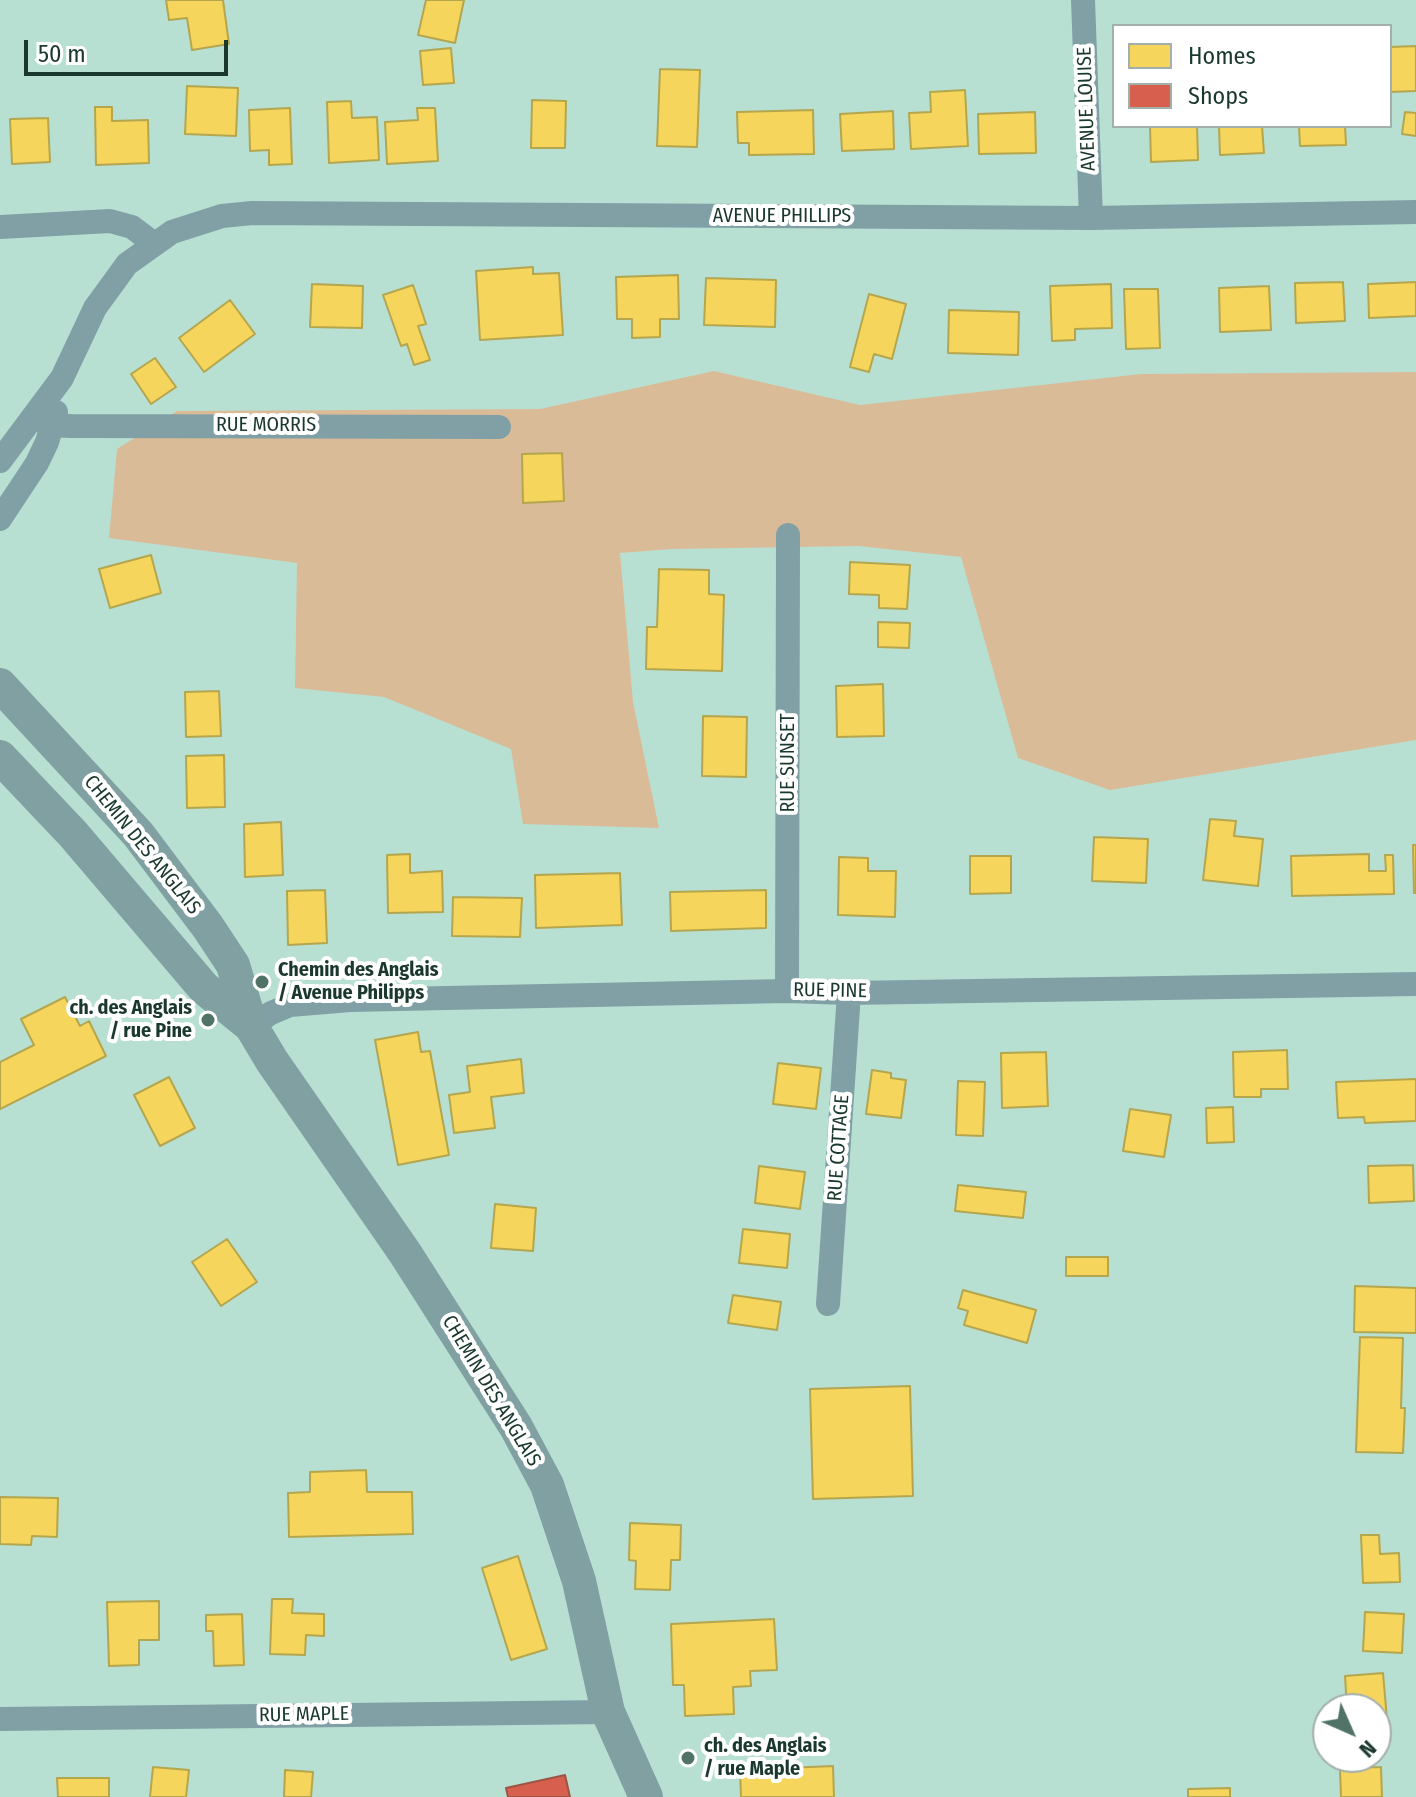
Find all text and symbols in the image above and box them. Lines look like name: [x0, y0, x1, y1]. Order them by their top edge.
scale bar: [28, 24, 232, 74]
legend: [1112, 24, 1392, 128]
text: 50 m: [38, 40, 86, 68]
text: Homes: [1188, 42, 1256, 70]
street label: AVENUE LOUISE: [1073, 46, 1101, 172]
text: Shops: [1188, 82, 1248, 110]
street label: AVENUE PHILLIPS: [713, 204, 851, 228]
street label: RUE MORRIS: [216, 413, 316, 437]
street label: RUE SUNSET: [776, 714, 800, 812]
street label: CHEMIN DES ANGLAIS: [79, 771, 205, 919]
place label: Chemin des Anglais / Avenue Philipps: [278, 958, 438, 1005]
marker: Chemin des Anglais / Avenue Philipps: [253, 973, 271, 991]
street label: RUE PINE: [793, 978, 867, 1004]
place label: ch. des Anglais / rue Pine: [70, 996, 192, 1043]
marker: ch. des Anglais / rue Pine: [199, 1011, 217, 1029]
street label: RUE COTTAGE: [823, 1094, 855, 1202]
street label: CHEMIN DES ANGLAIS: [436, 1311, 546, 1471]
north arrow: [1312, 1693, 1392, 1773]
street label: RUE MAPLE: [259, 1702, 349, 1728]
place label: ch. des Anglais / rue Maple: [704, 1734, 826, 1781]
text: N: [1354, 1735, 1382, 1763]
marker: ch. des Anglais / rue Maple: [679, 1749, 697, 1767]

